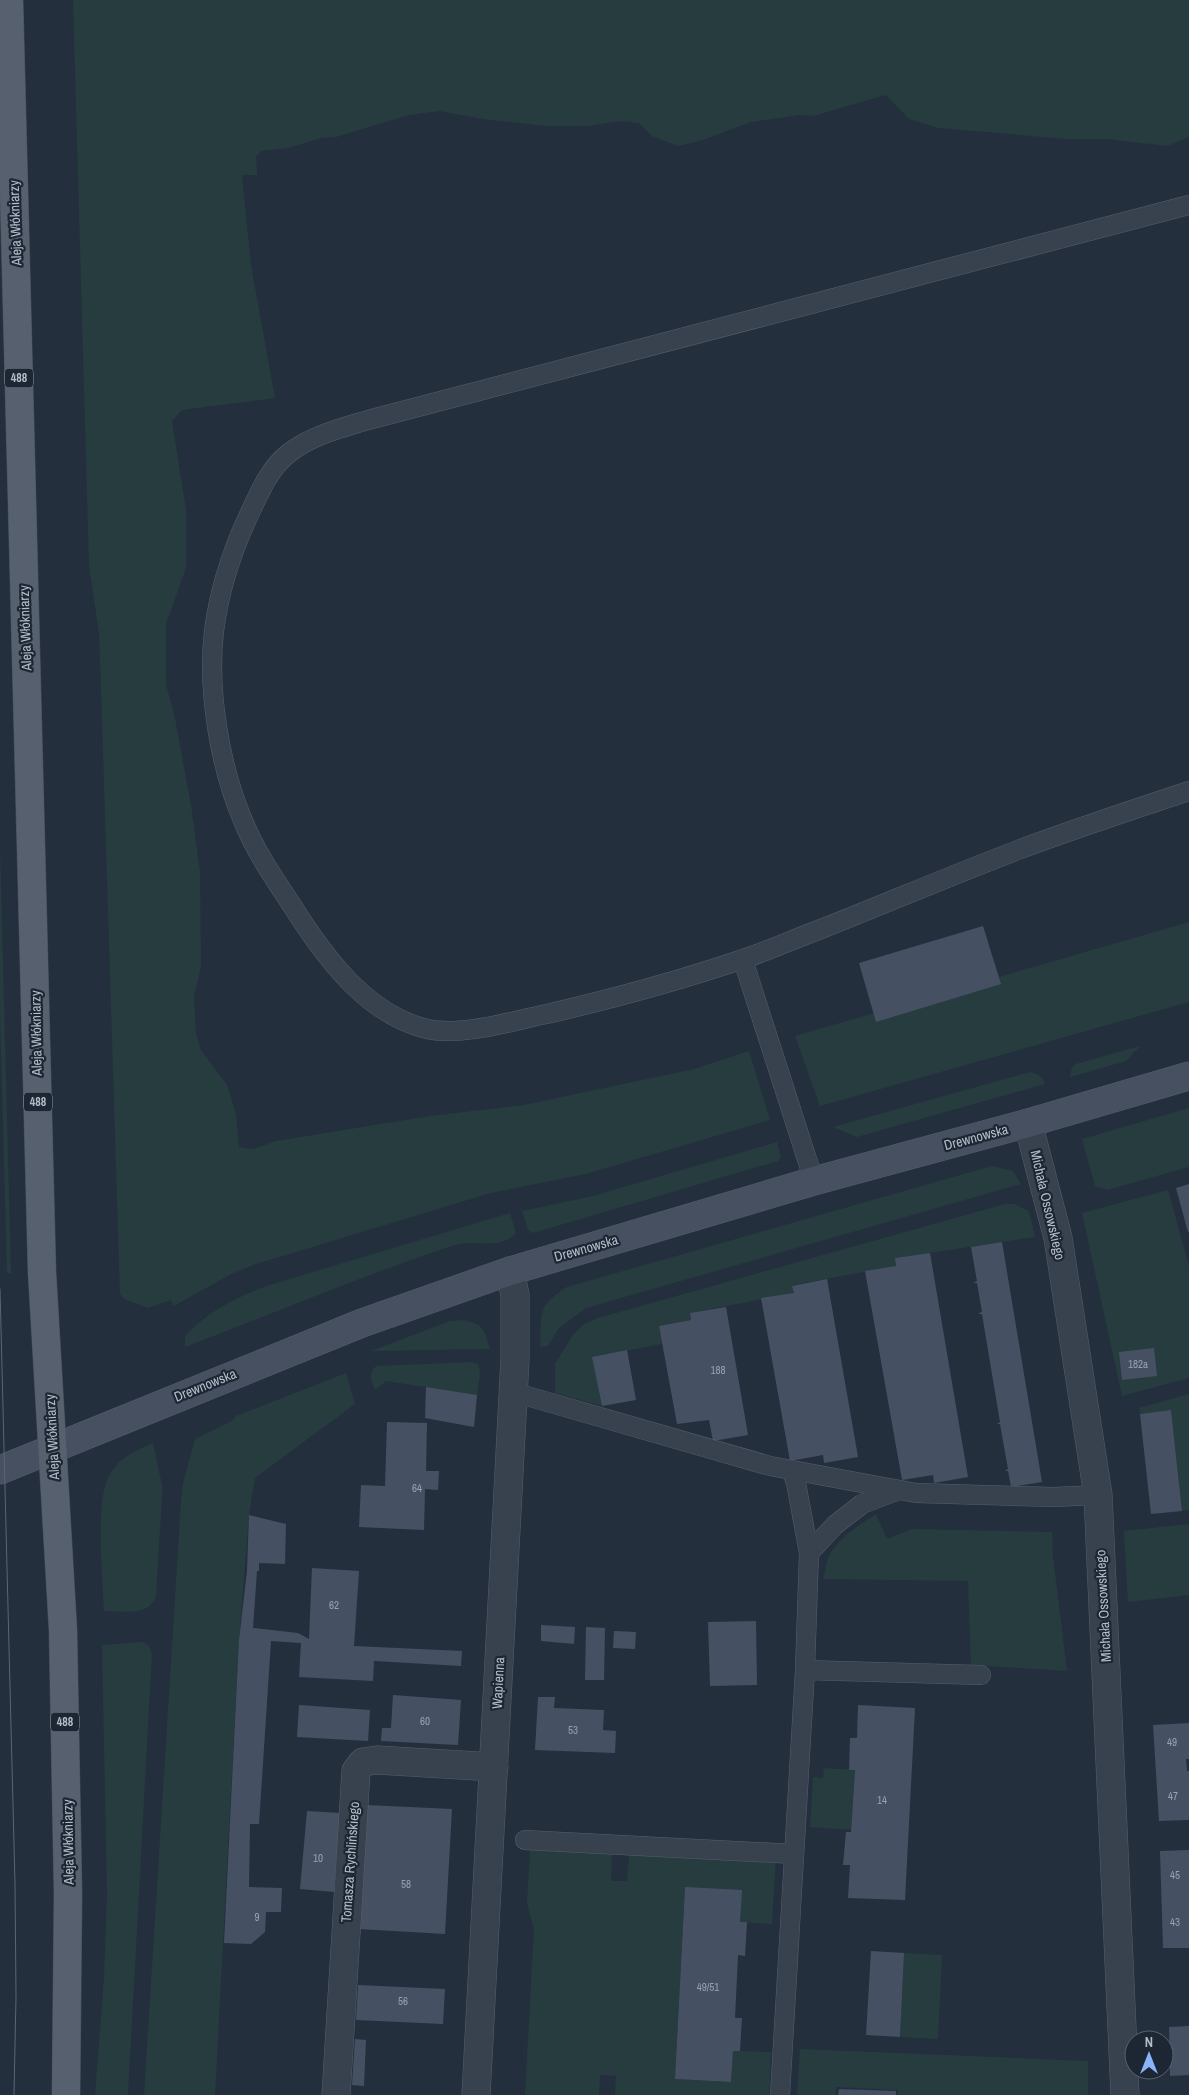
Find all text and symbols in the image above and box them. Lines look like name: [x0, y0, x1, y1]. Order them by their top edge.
street label: Aleja Włókniarzy: [5, 180, 26, 267]
road number: 488: [5, 368, 33, 388]
street label: Aleja Włókniarzy: [15, 585, 36, 672]
street label: Aleja Włókniarzy: [26, 990, 46, 1077]
road number: 488: [24, 1092, 52, 1112]
street label: Drewnowska: [942, 1120, 1011, 1154]
street label: Michała Ossowskiego: [1027, 1148, 1069, 1262]
street label: Drewnowska: [552, 1230, 621, 1266]
house number: 182a: [1128, 1357, 1148, 1371]
house number: 188: [710, 1363, 726, 1377]
street label: Drewnowska: [171, 1364, 239, 1406]
street label: Aleja Włókniarzy: [41, 1394, 63, 1481]
house number: 64: [412, 1481, 422, 1495]
street label: Michała Ossowskiego: [1091, 1549, 1115, 1663]
house number: 62: [329, 1598, 339, 1612]
street label: Wapienna: [488, 1656, 508, 1709]
road number: 488: [51, 1712, 79, 1731]
house number: 60: [420, 1714, 430, 1728]
house number: 53: [568, 1723, 578, 1737]
house number: 49: [1167, 1735, 1177, 1749]
house number: 47: [1168, 1789, 1178, 1803]
house number: 14: [877, 1793, 887, 1807]
street label: Aleja Włókniarzy: [58, 1799, 78, 1886]
street label: Tomasza Rychlińskiego: [337, 1801, 363, 1923]
house number: 10: [313, 1851, 323, 1865]
house number: 45: [1170, 1868, 1180, 1882]
house number: 58: [401, 1877, 411, 1891]
house number: 9: [254, 1910, 260, 1924]
house number: 43: [1170, 1915, 1180, 1929]
house number: 49/51: [697, 1980, 719, 1994]
house number: 56: [398, 1994, 408, 2008]
north arrow: [1124, 2030, 1174, 2080]
text: N: [1145, 2033, 1153, 2051]

